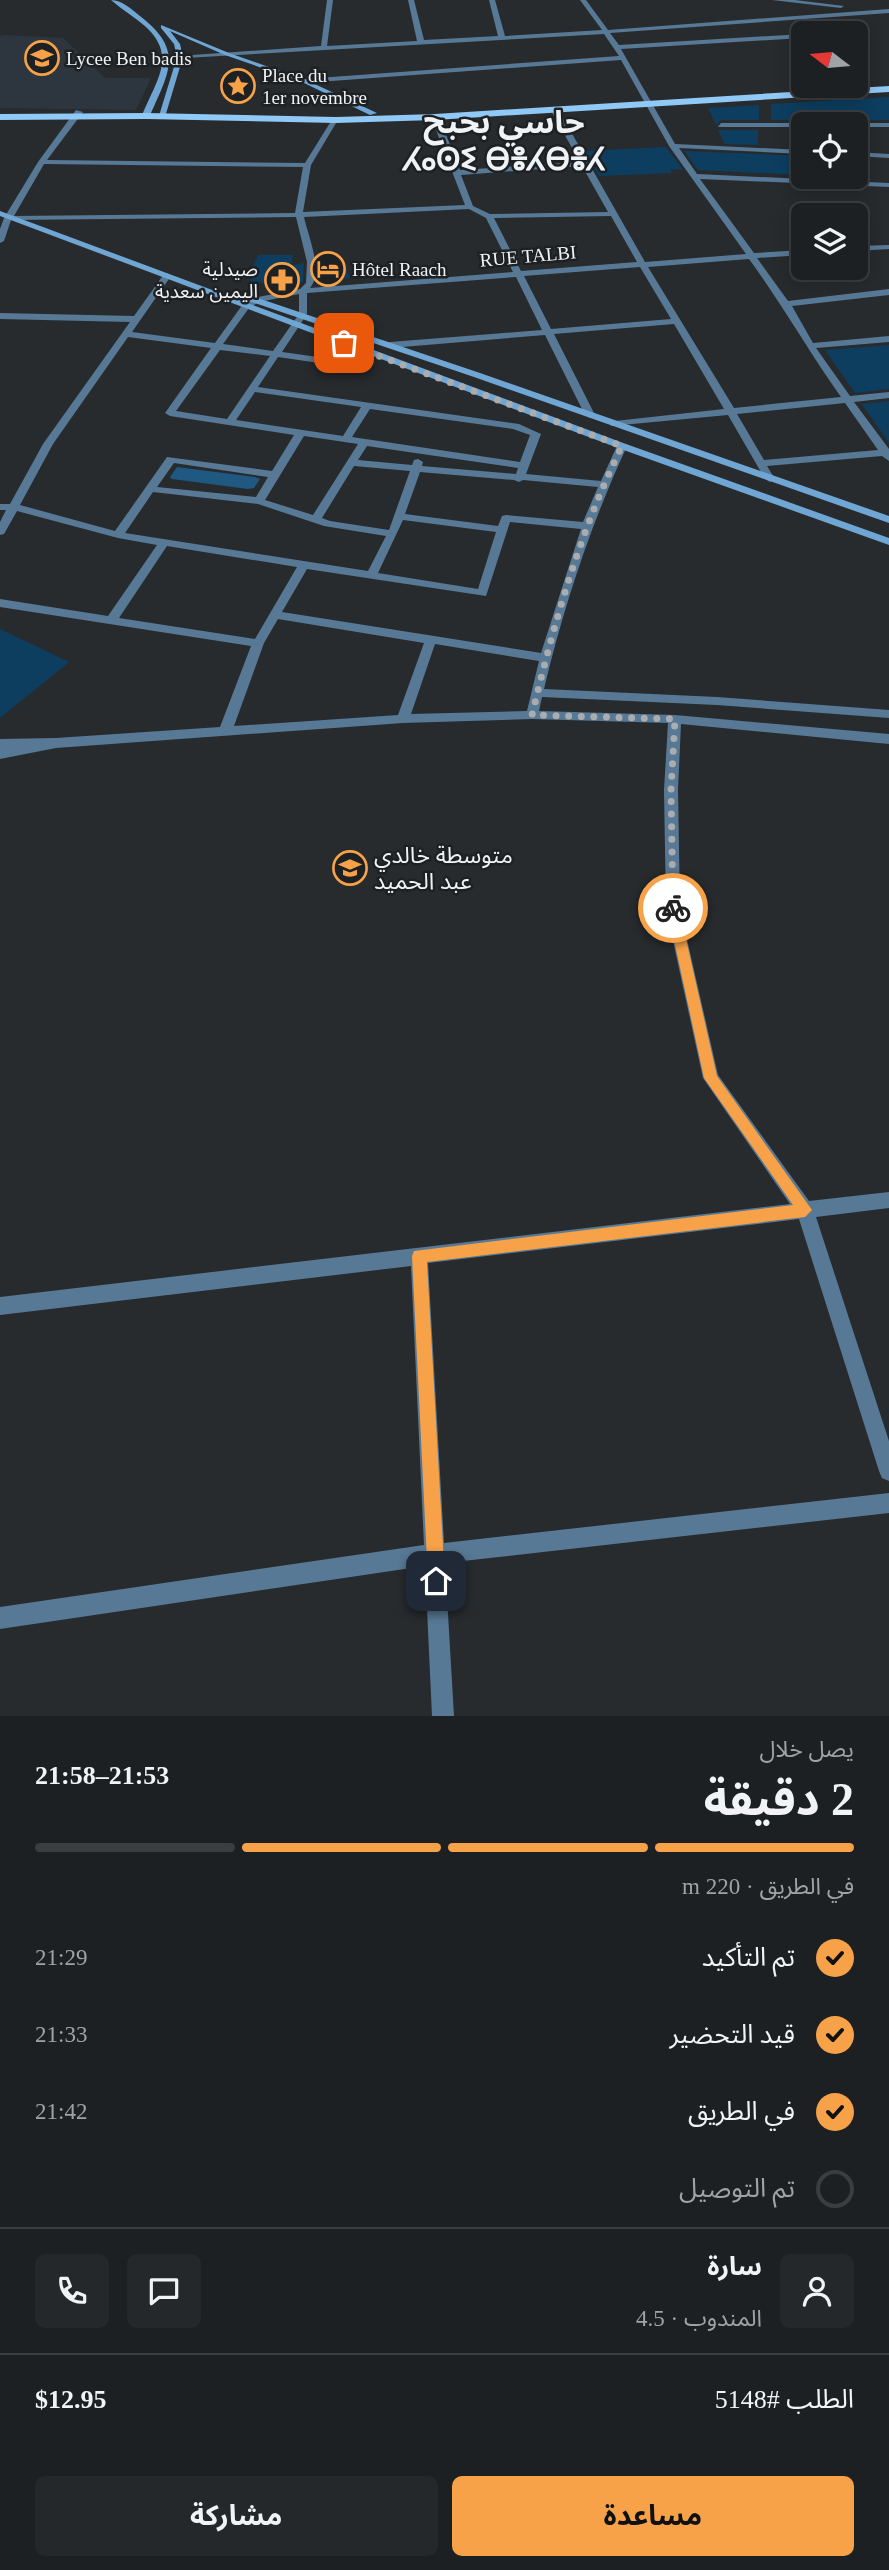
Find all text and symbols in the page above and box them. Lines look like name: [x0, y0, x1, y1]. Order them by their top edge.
north arrow: [791, 21, 868, 98]
map controls: [791, 21, 868, 280]
school or university icon: Lycee Ben badis: [23, 39, 61, 77]
place label: Lycee Ben badis: [66, 48, 192, 69]
place label: Place du 1er novembre: [262, 65, 367, 108]
place icon: Place du 1er novembre: [219, 67, 257, 105]
district label: حاسي بحبح ⵃⴰⵙⵉ ⴱⴻⵃⴱⴻⵃ: [401, 104, 606, 177]
button: locate: [791, 112, 868, 189]
button: layers: [791, 203, 868, 280]
street label: RUE TALBI: [479, 241, 577, 271]
hotel icon: Hôtel Raach: [309, 250, 347, 288]
place label: صيدلية اليمين سعدية: [155, 259, 258, 303]
place label: Hôtel Raach: [352, 259, 447, 280]
pharmacy icon: صيدلية اليمين سعدية: [263, 261, 301, 299]
pin: [314, 313, 374, 373]
icon: bag: [325, 324, 363, 362]
place label: متوسطة خالدي عبد الحميد: [374, 843, 513, 894]
school or university icon: متوسطة خالدي عبد الحميد: [331, 849, 369, 887]
courier: [638, 873, 708, 943]
icon: bike: [654, 889, 692, 927]
pin: [406, 1551, 466, 1611]
icon: home: [417, 1562, 455, 1600]
text: يصل خلال: [759, 1737, 854, 1762]
text: 21:53–21:58: [35, 1761, 169, 1790]
text: 2 دقيقة: [704, 1774, 854, 1825]
text: في الطريق · 220 m: [682, 1874, 854, 1899]
icon: check: [816, 1939, 854, 1977]
text: تم التأكيد: [702, 1943, 795, 1972]
text: 21:29: [35, 1945, 87, 1970]
icon: check: [816, 2016, 854, 2054]
text: قيد التحضير: [669, 2020, 795, 2049]
text: 21:33: [35, 2022, 87, 2047]
icon: check: [816, 2093, 854, 2131]
text: في الطريق: [688, 2097, 795, 2126]
text: 21:42: [35, 2099, 87, 2124]
text: تم التوصيل: [679, 2174, 795, 2203]
text: سارة: [707, 2252, 762, 2281]
button: phone: [35, 2254, 109, 2328]
button: chat: [127, 2254, 201, 2328]
button: person: [780, 2254, 854, 2328]
text: المندوب · 4.5: [636, 2306, 762, 2331]
text: $12.95: [35, 2385, 107, 2414]
text: الطلب #5148: [715, 2385, 854, 2414]
button: مشاركة: [35, 2476, 438, 2556]
button: مساعدة: [452, 2476, 854, 2556]

